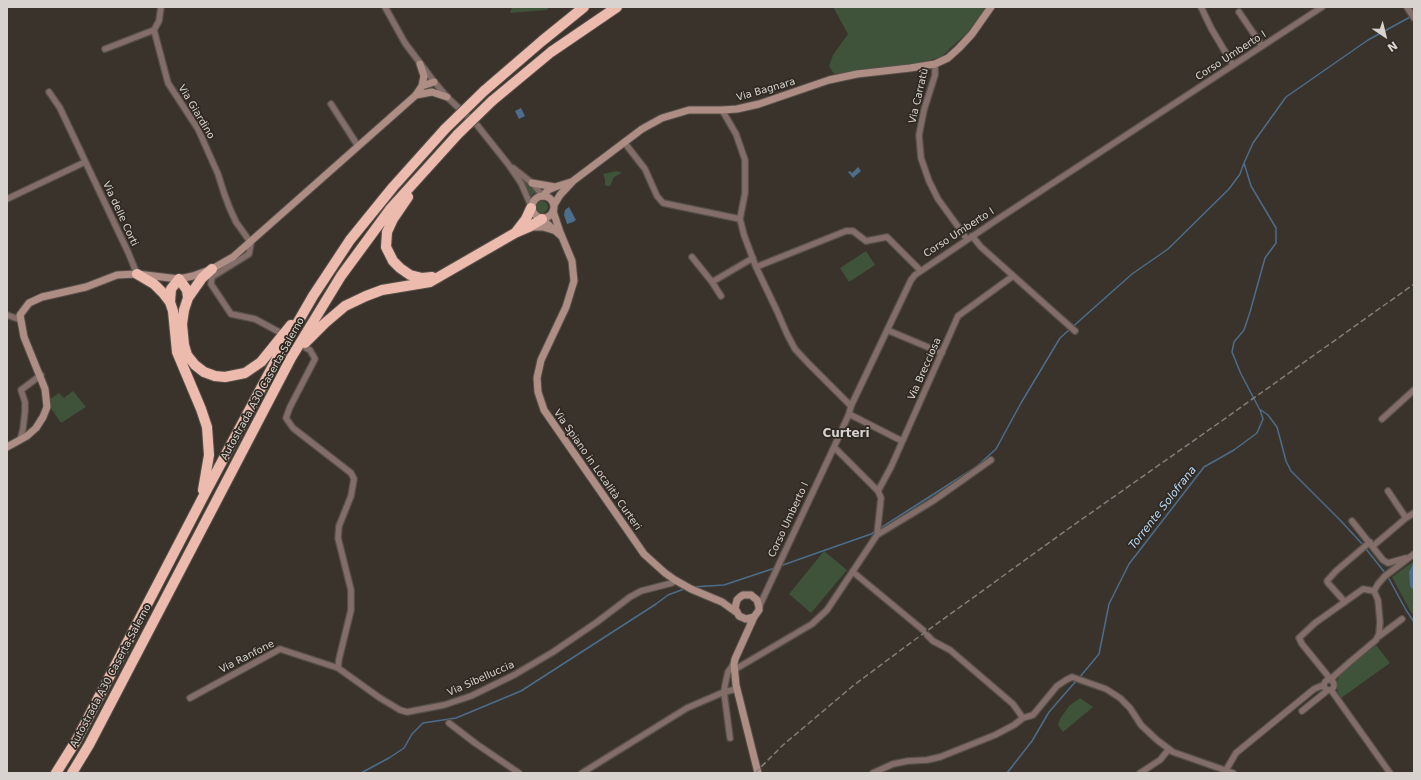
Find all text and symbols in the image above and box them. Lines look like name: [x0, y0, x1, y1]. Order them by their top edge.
north arrow: [1365, 16, 1405, 56]
street label: Corso Umberto I: [1194, 29, 1268, 83]
text: N: [1385, 38, 1400, 54]
street label: Via Carratù: [907, 67, 931, 125]
street label: Via Bagnara: [735, 76, 797, 104]
street label: Via Giardino: [175, 83, 217, 141]
street label: Via delle Corti: [100, 180, 140, 248]
street label: Corso Umberto I: [922, 206, 996, 260]
street label: Autostrada A30 Caserta-Salerno: [219, 316, 307, 462]
street label: Via Brecciosa: [906, 336, 944, 402]
street label: Via Spiano in Località Curteri: [551, 407, 643, 533]
district label: Curteri: [822, 427, 870, 441]
water label: Torrente Solofrana: [1126, 464, 1200, 552]
street label: Corso Umberto I: [766, 481, 812, 559]
street label: Autostrada A30 Caserta-Salerno: [68, 602, 154, 750]
street label: Via Ranfone: [218, 638, 276, 676]
street label: Via Sibelluccia: [446, 659, 516, 699]

